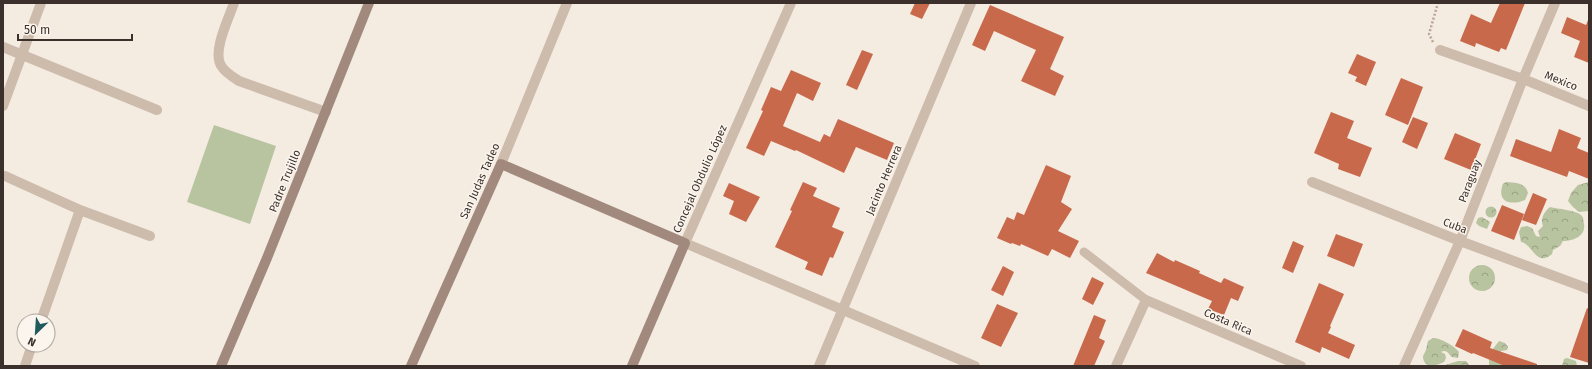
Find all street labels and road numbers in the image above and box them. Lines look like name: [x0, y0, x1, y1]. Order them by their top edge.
street label: Mexico: [1543, 69, 1579, 93]
street label: Concejal Obdulio López: [670, 123, 730, 235]
street label: San Judas Tadeo: [457, 141, 503, 221]
street label: Jacinto Herrera: [863, 143, 905, 217]
street label: Padre Trujillo: [267, 148, 303, 214]
street label: Paraguay: [1456, 157, 1484, 204]
street label: Cuba: [1441, 215, 1469, 237]
street label: Costa Rica: [1202, 306, 1254, 338]

